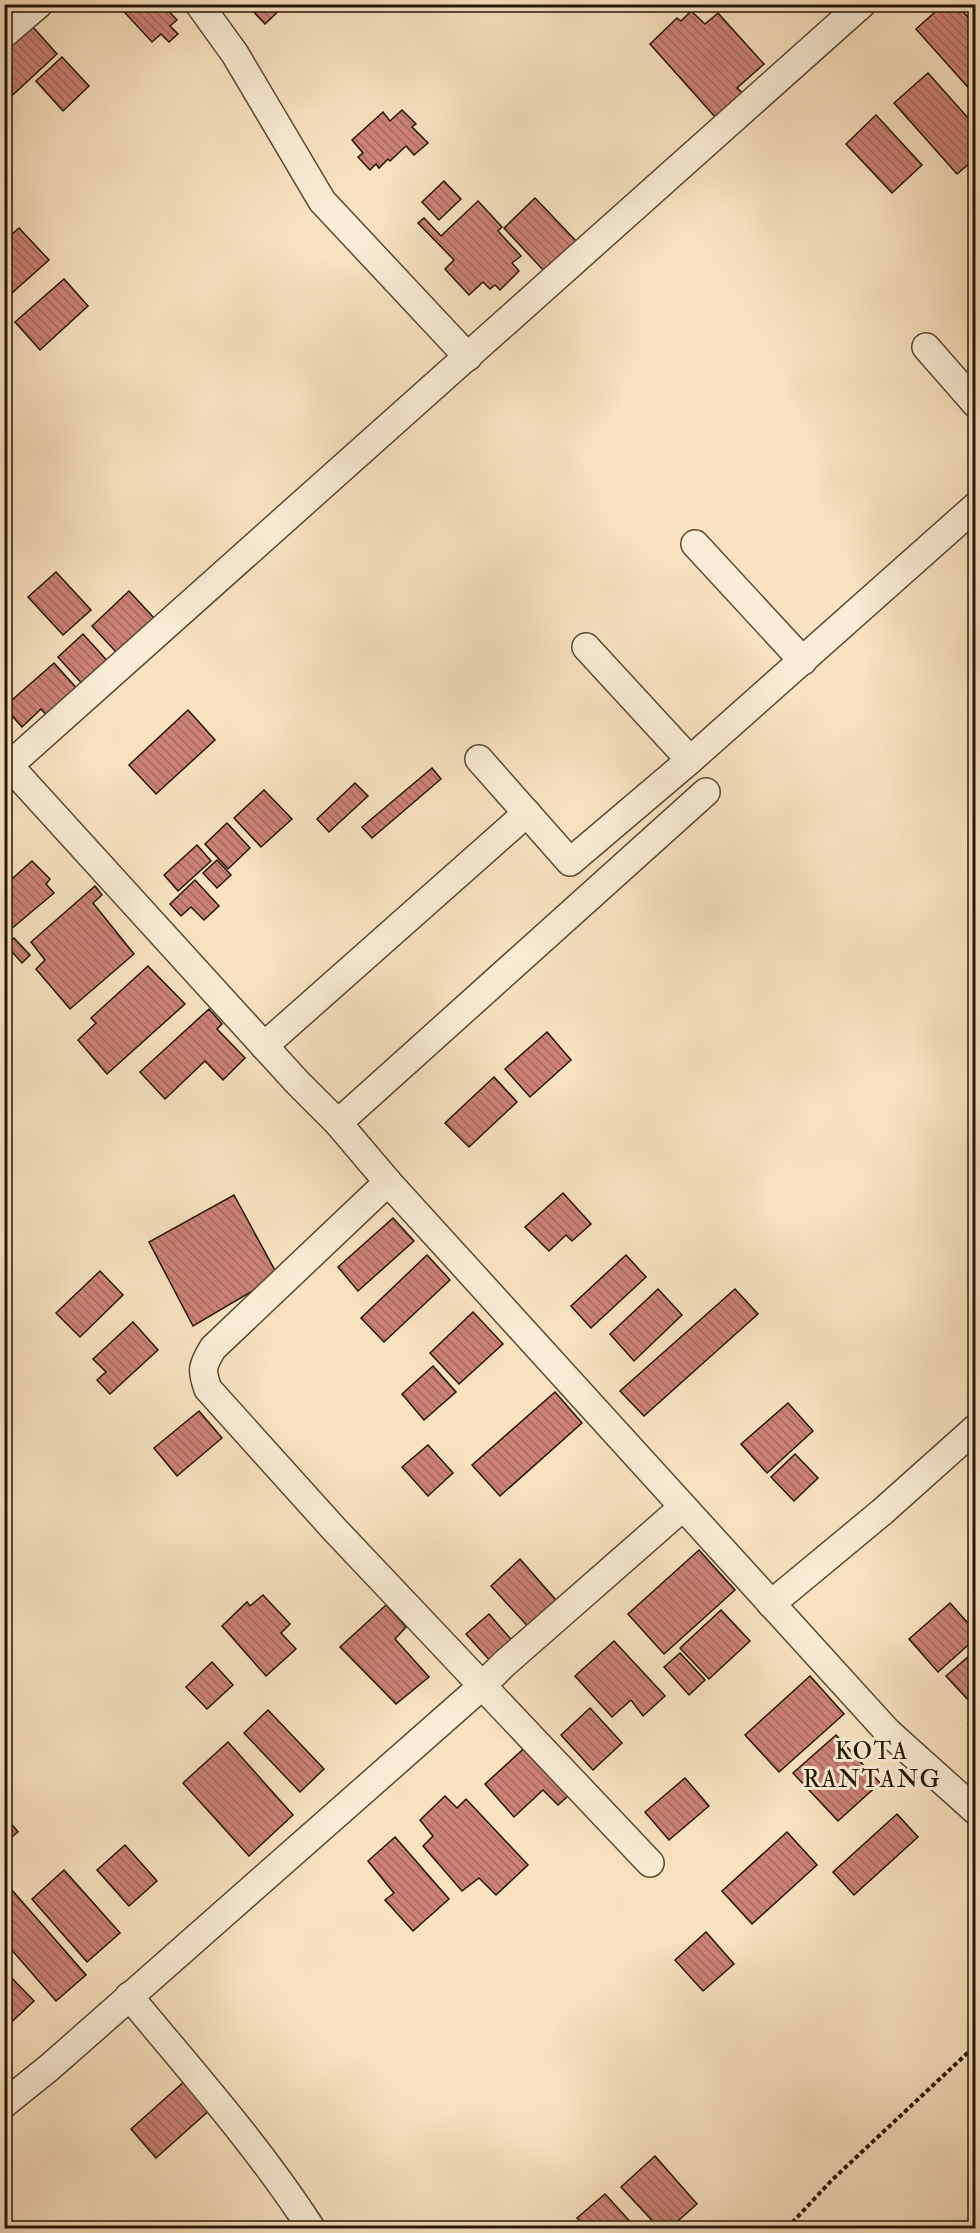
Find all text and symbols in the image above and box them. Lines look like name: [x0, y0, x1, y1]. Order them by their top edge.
district label: KOTA RANTANG: [803, 1736, 941, 1795]

